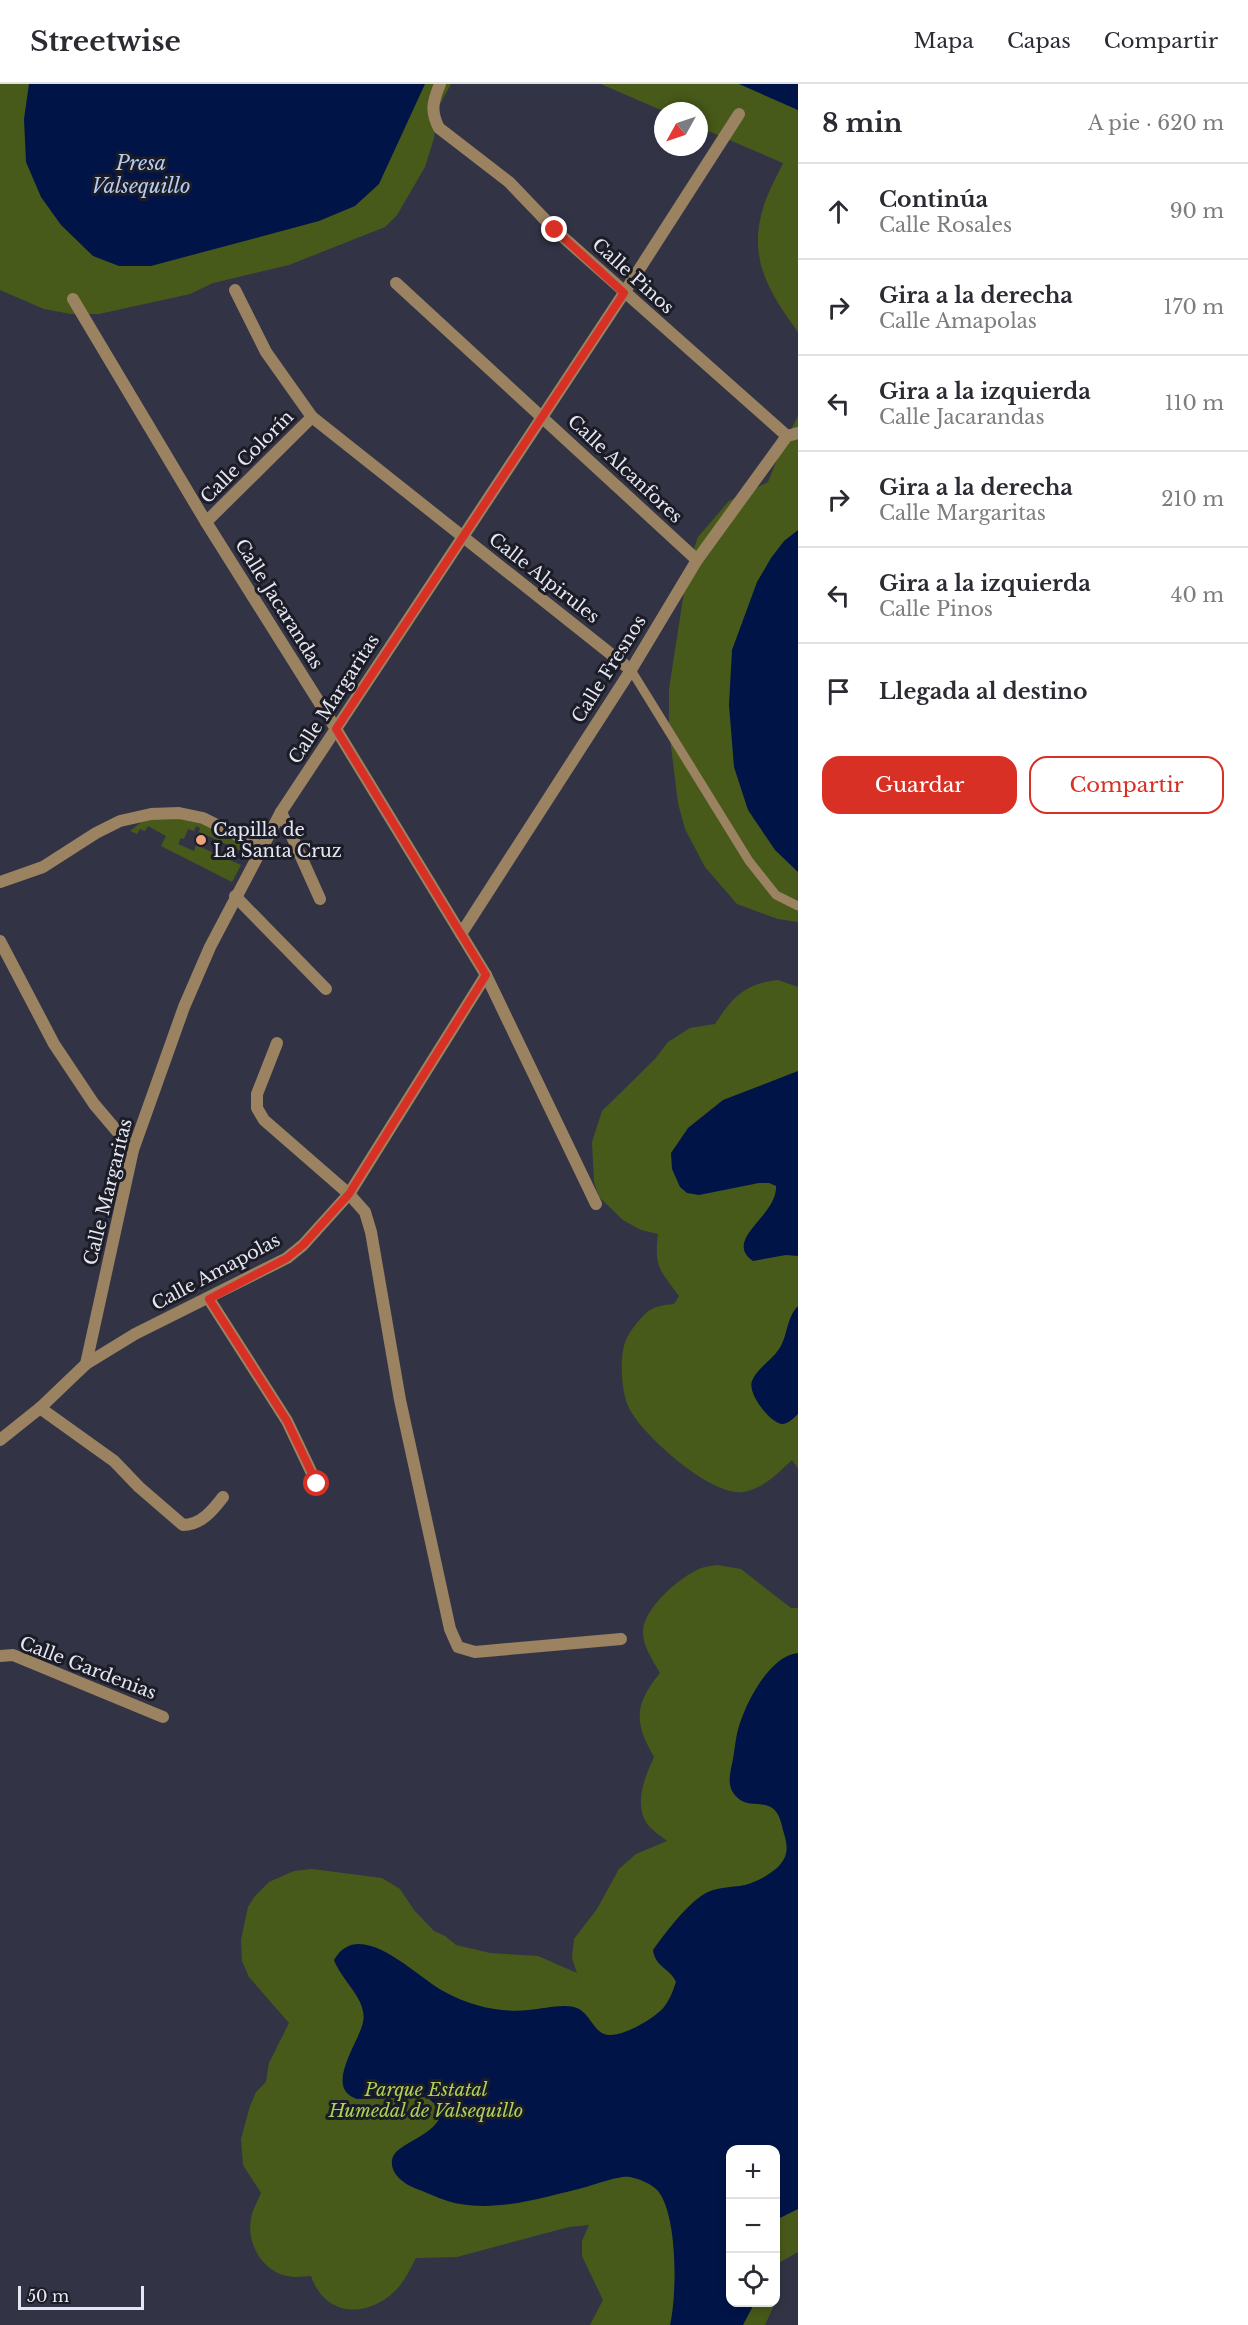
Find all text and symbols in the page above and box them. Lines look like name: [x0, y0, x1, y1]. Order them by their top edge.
text: Streetwise: [30, 24, 181, 59]
text: Mapa: [914, 28, 974, 54]
text: Capas: [1007, 28, 1071, 54]
text: Compartir: [1104, 28, 1218, 54]
north arrow: [654, 102, 708, 156]
text: 8 min: [822, 107, 902, 139]
text: A pie · 620 m: [1088, 111, 1224, 135]
water label: Presa Valsequillo: [91, 151, 191, 198]
text: Continúa: [879, 186, 988, 213]
icon: ahead: [822, 195, 855, 228]
text: 90 m: [1170, 199, 1224, 223]
text: Calle Rosales: [879, 213, 1012, 237]
route end: [541, 216, 567, 242]
street label: Calle Pinos: [588, 234, 678, 318]
text: Gira a la derecha: [879, 282, 1073, 309]
icon: right: [822, 291, 855, 324]
text: 170 m: [1164, 295, 1224, 319]
text: Calle Amapolas: [879, 309, 1037, 333]
text: Gira a la izquierda: [879, 378, 1091, 405]
icon: left: [822, 387, 855, 420]
text: 110 m: [1165, 391, 1224, 415]
text: Calle Jacarandas: [879, 405, 1044, 429]
street label: Calle Colorín: [196, 406, 298, 508]
street label: Calle Alcanfores: [563, 410, 687, 528]
text: Gira a la derecha: [879, 474, 1073, 501]
icon: right: [822, 483, 855, 516]
text: 210 m: [1161, 487, 1224, 511]
text: Calle Margaritas: [879, 501, 1046, 525]
street label: Calle Alpirules: [484, 528, 604, 628]
street label: Calle Jacarandas: [230, 535, 328, 673]
text: Gira a la izquierda: [879, 570, 1091, 597]
icon: left: [822, 579, 855, 612]
text: 40 m: [1171, 583, 1224, 607]
text: Calle Pinos: [879, 597, 993, 621]
street label: Calle Fresnos: [567, 611, 651, 727]
street label: Calle Margaritas: [284, 630, 384, 768]
icon: arrive: [822, 675, 855, 708]
text: Llegada al destino: [879, 678, 1088, 705]
button: Guardar: [822, 756, 1017, 814]
button: Compartir: [1029, 756, 1224, 814]
place label: Capilla de La Santa Cruz: [213, 819, 342, 862]
marker: Capilla de La Santa Cruz: [194, 833, 208, 847]
street label: Calle Margaritas: [79, 1116, 137, 1268]
street label: Calle Amapolas: [148, 1229, 284, 1315]
route start: [303, 1470, 329, 1496]
street label: Calle Gardenias: [16, 1632, 160, 1704]
park label: Parque Estatal Humedal de Valsequillo: [328, 2079, 523, 2122]
map controls: [726, 2145, 780, 2307]
button: +: [726, 2145, 780, 2199]
button: −: [726, 2199, 780, 2253]
button: locate: [726, 2253, 780, 2307]
scale bar: [18, 2283, 144, 2310]
text: 50 m: [27, 2286, 69, 2306]

